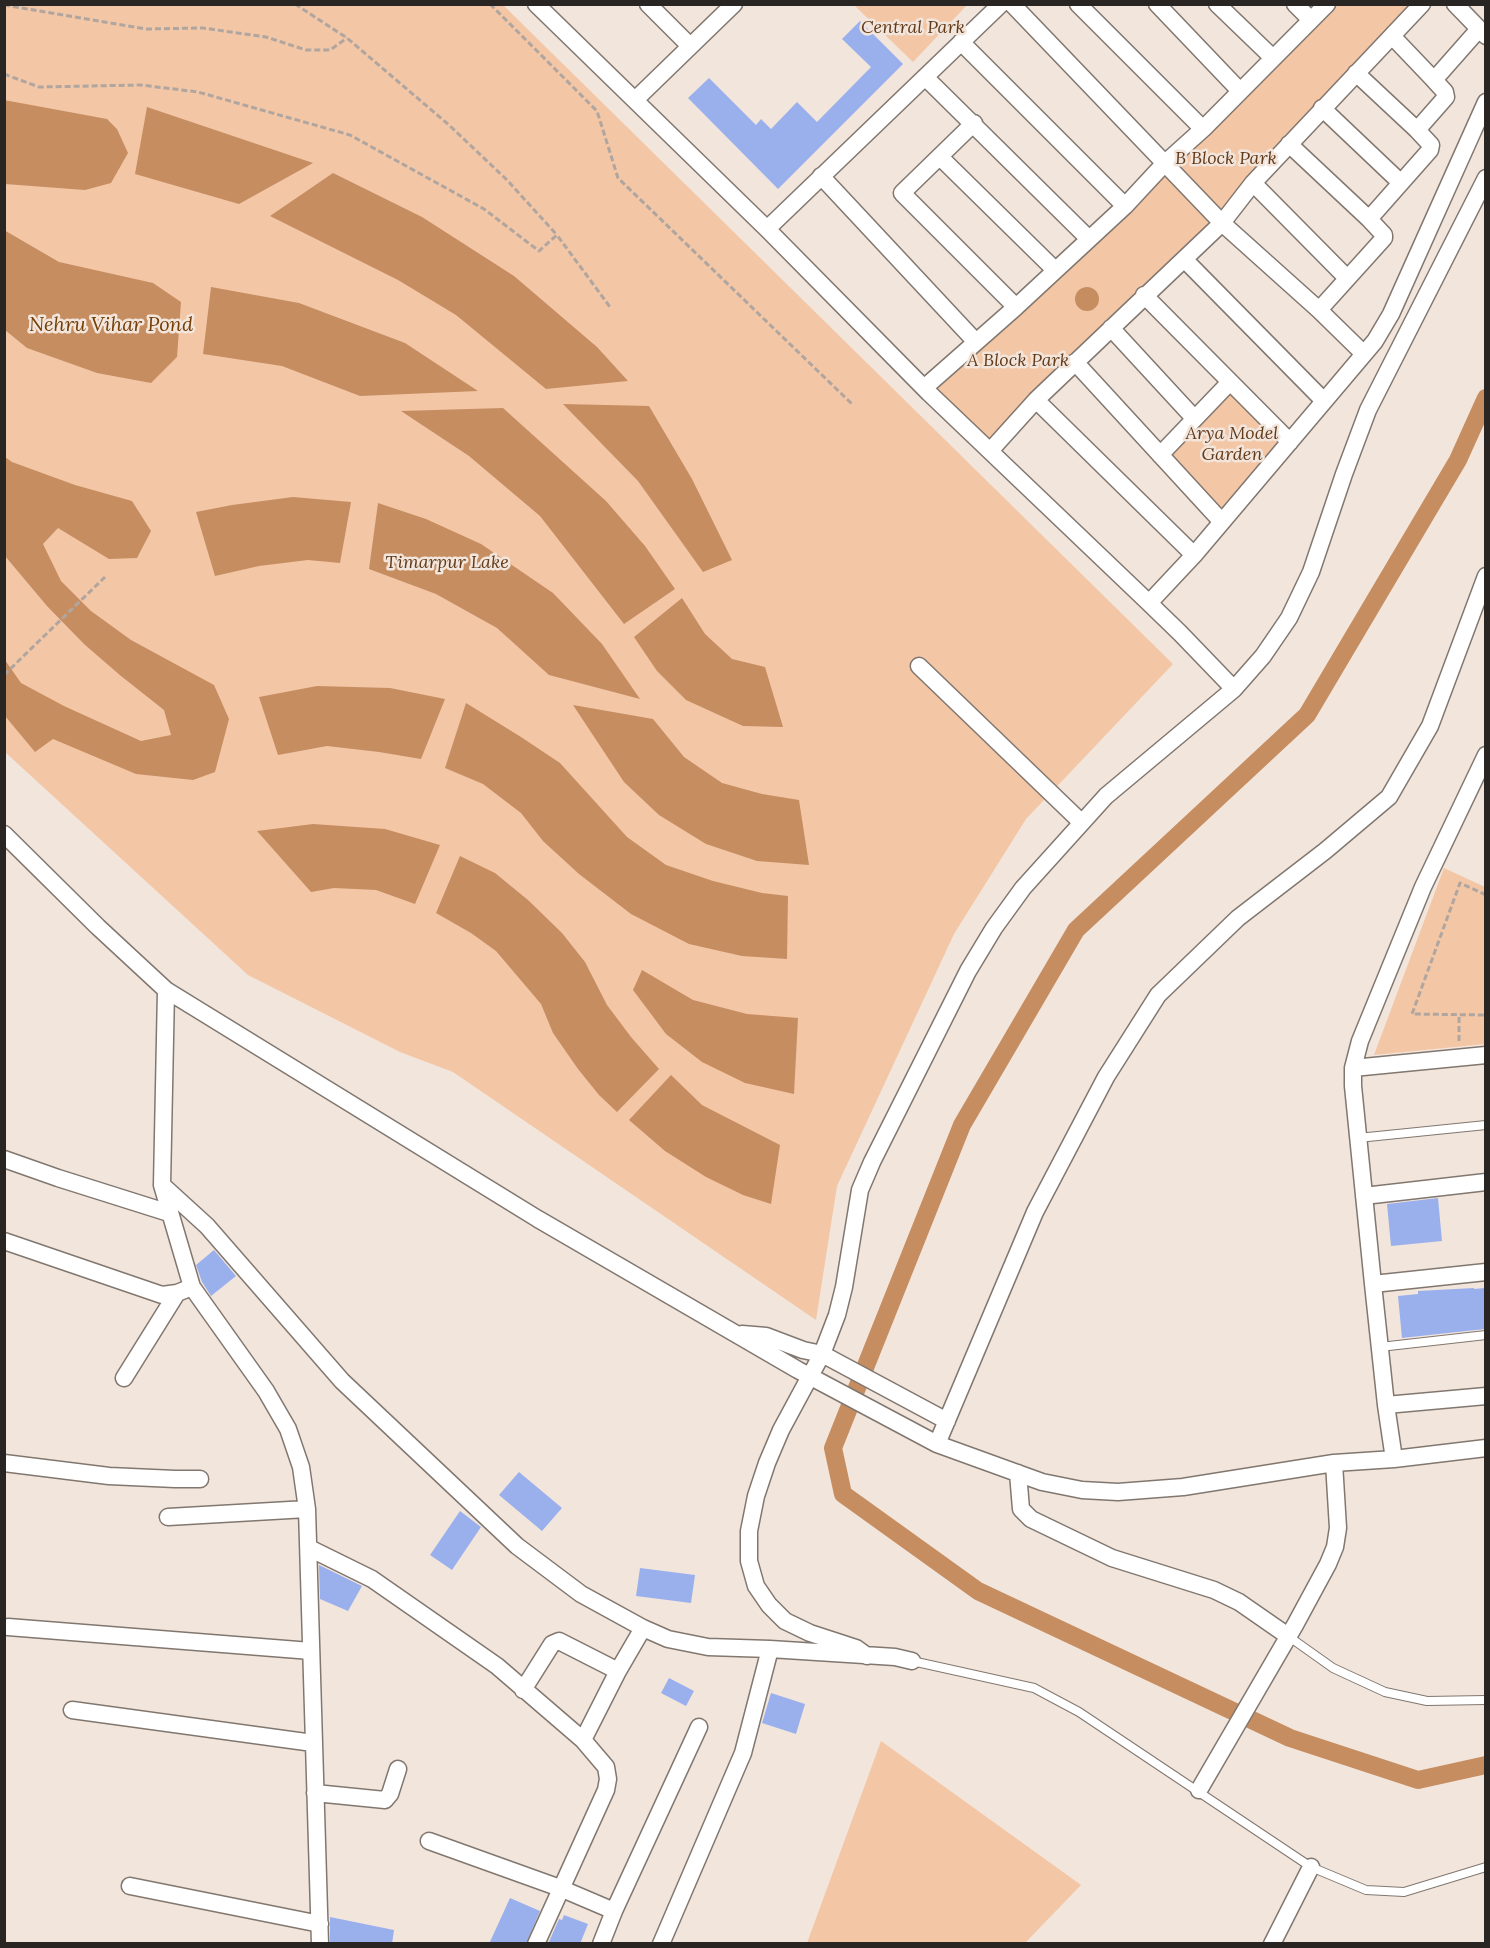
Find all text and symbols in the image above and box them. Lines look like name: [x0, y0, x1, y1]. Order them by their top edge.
park label: Central Park: [861, 17, 965, 39]
park label: B Block Park: [1175, 148, 1277, 170]
water label: Nehru Vihar Pond: [29, 313, 193, 337]
park label: A Block Park: [967, 350, 1069, 372]
park label: Arya Model Garden: [1186, 423, 1278, 466]
park label: Timarpur Lake: [385, 552, 509, 574]

